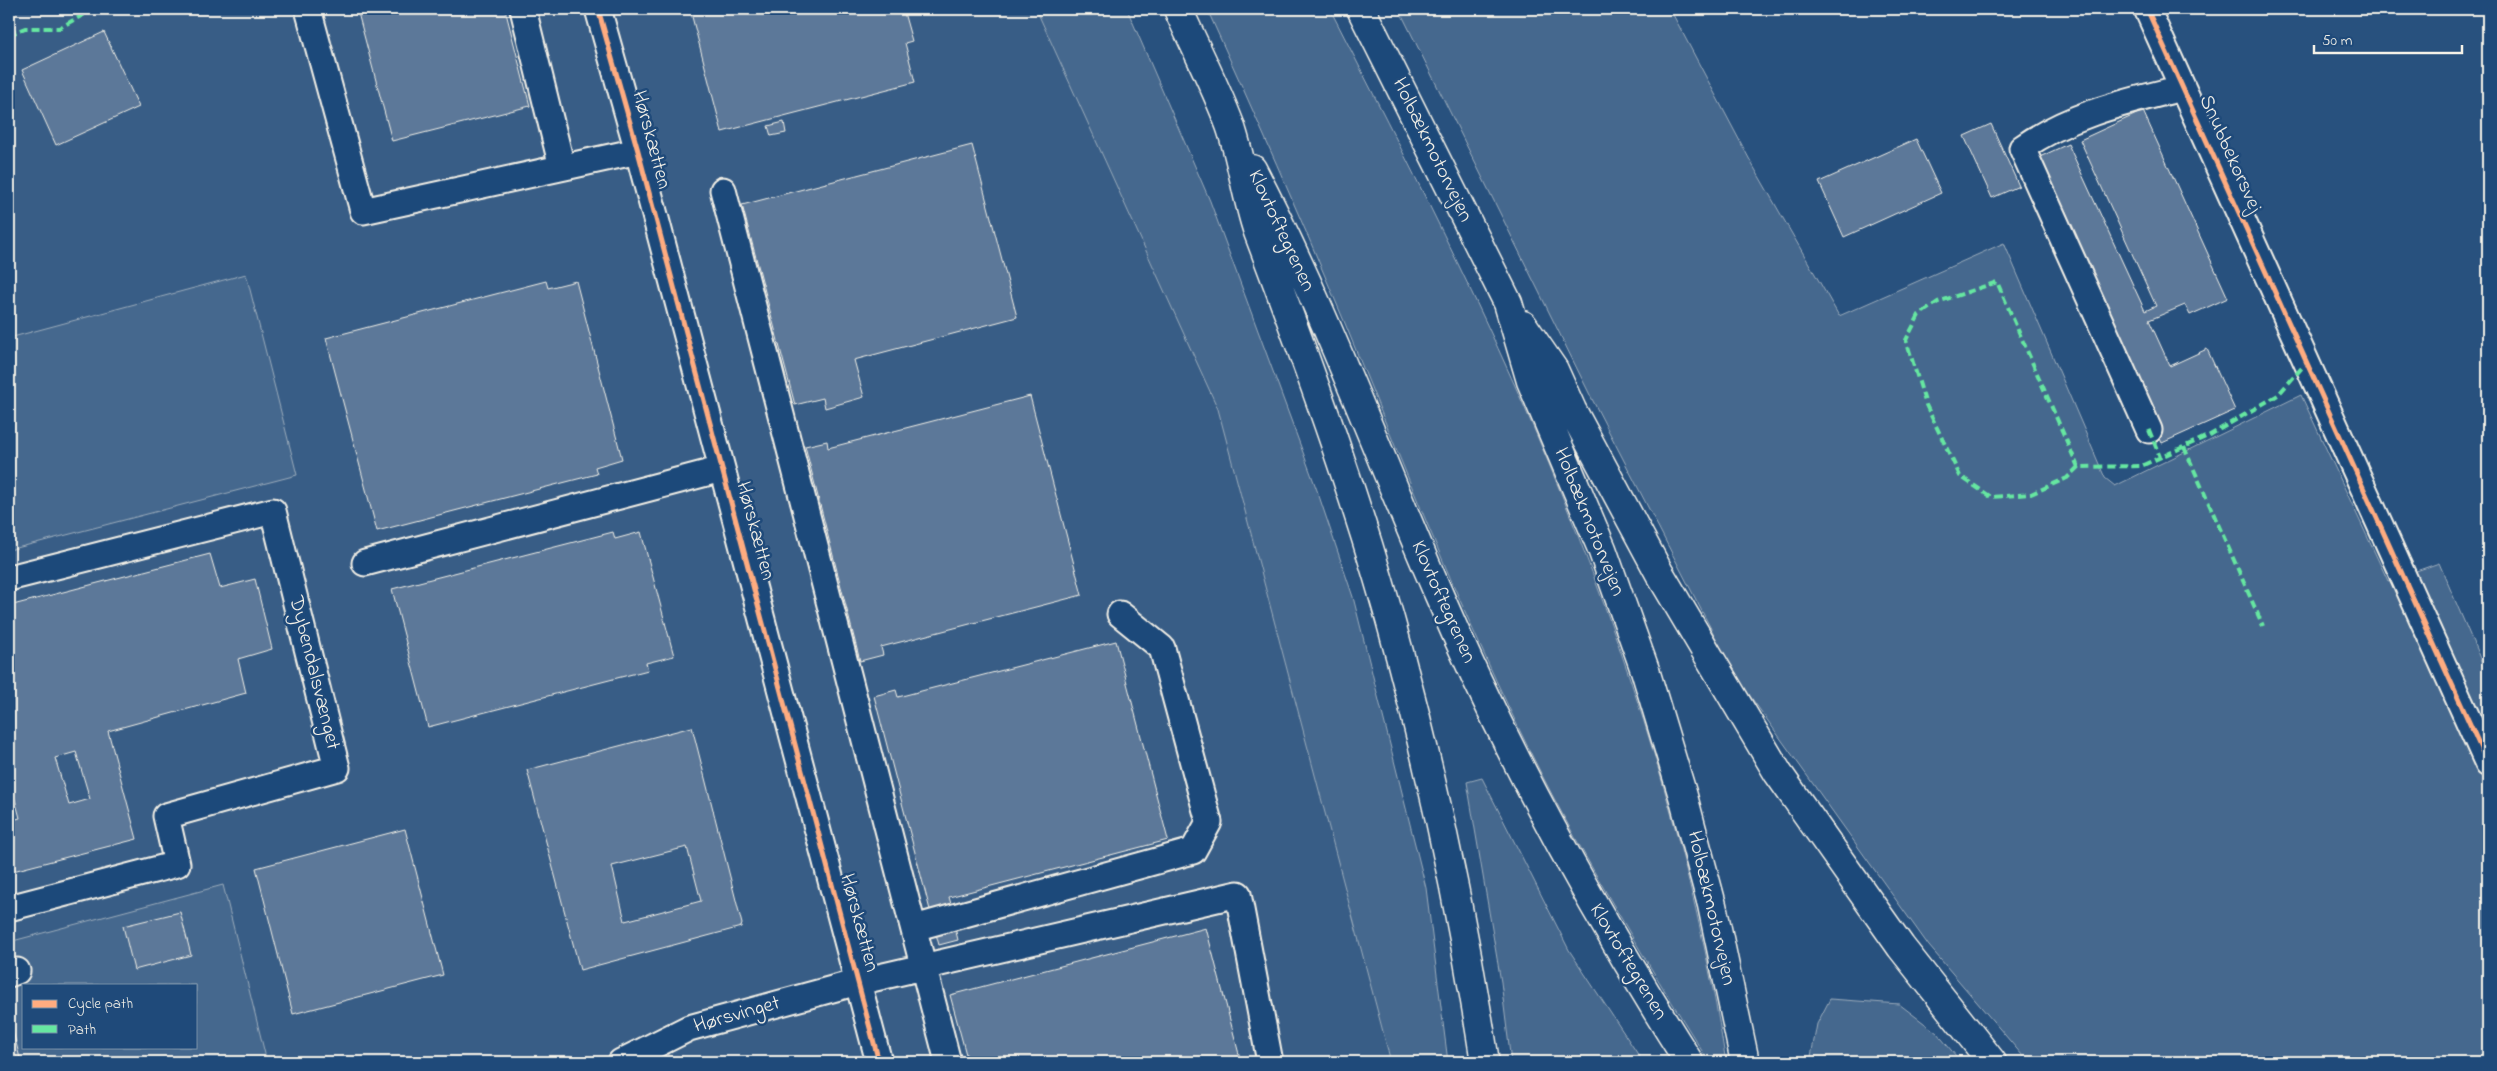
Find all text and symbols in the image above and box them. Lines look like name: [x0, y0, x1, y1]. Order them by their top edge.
scale bar: [2314, 22, 2462, 54]
text: 50 m: [2322, 30, 2353, 52]
street label: Holbækmotorvejen: [1384, 72, 1480, 228]
street label: Hørskætten: [623, 87, 679, 193]
street label: Snubbekorsvej: [2191, 90, 2270, 219]
street label: Klovtoftegrenen: [1238, 165, 1322, 298]
street label: Holbækmotorvejen: [1546, 443, 1632, 601]
street label: Hørskætten: [727, 478, 783, 584]
street label: Klovtoftegrenen: [1401, 536, 1483, 669]
street label: Dybendalsvænget: [278, 592, 348, 753]
street label: Holbækmotorvejen: [1679, 828, 1743, 988]
street label: Hørskætten: [831, 870, 887, 976]
street label: Klovtoftegrenen: [1580, 898, 1675, 1027]
legend: [22, 984, 198, 1048]
street label: Hørsvinget: [690, 988, 784, 1044]
text: Cycle path: [68, 993, 133, 1016]
text: Path: [68, 1019, 96, 1041]

